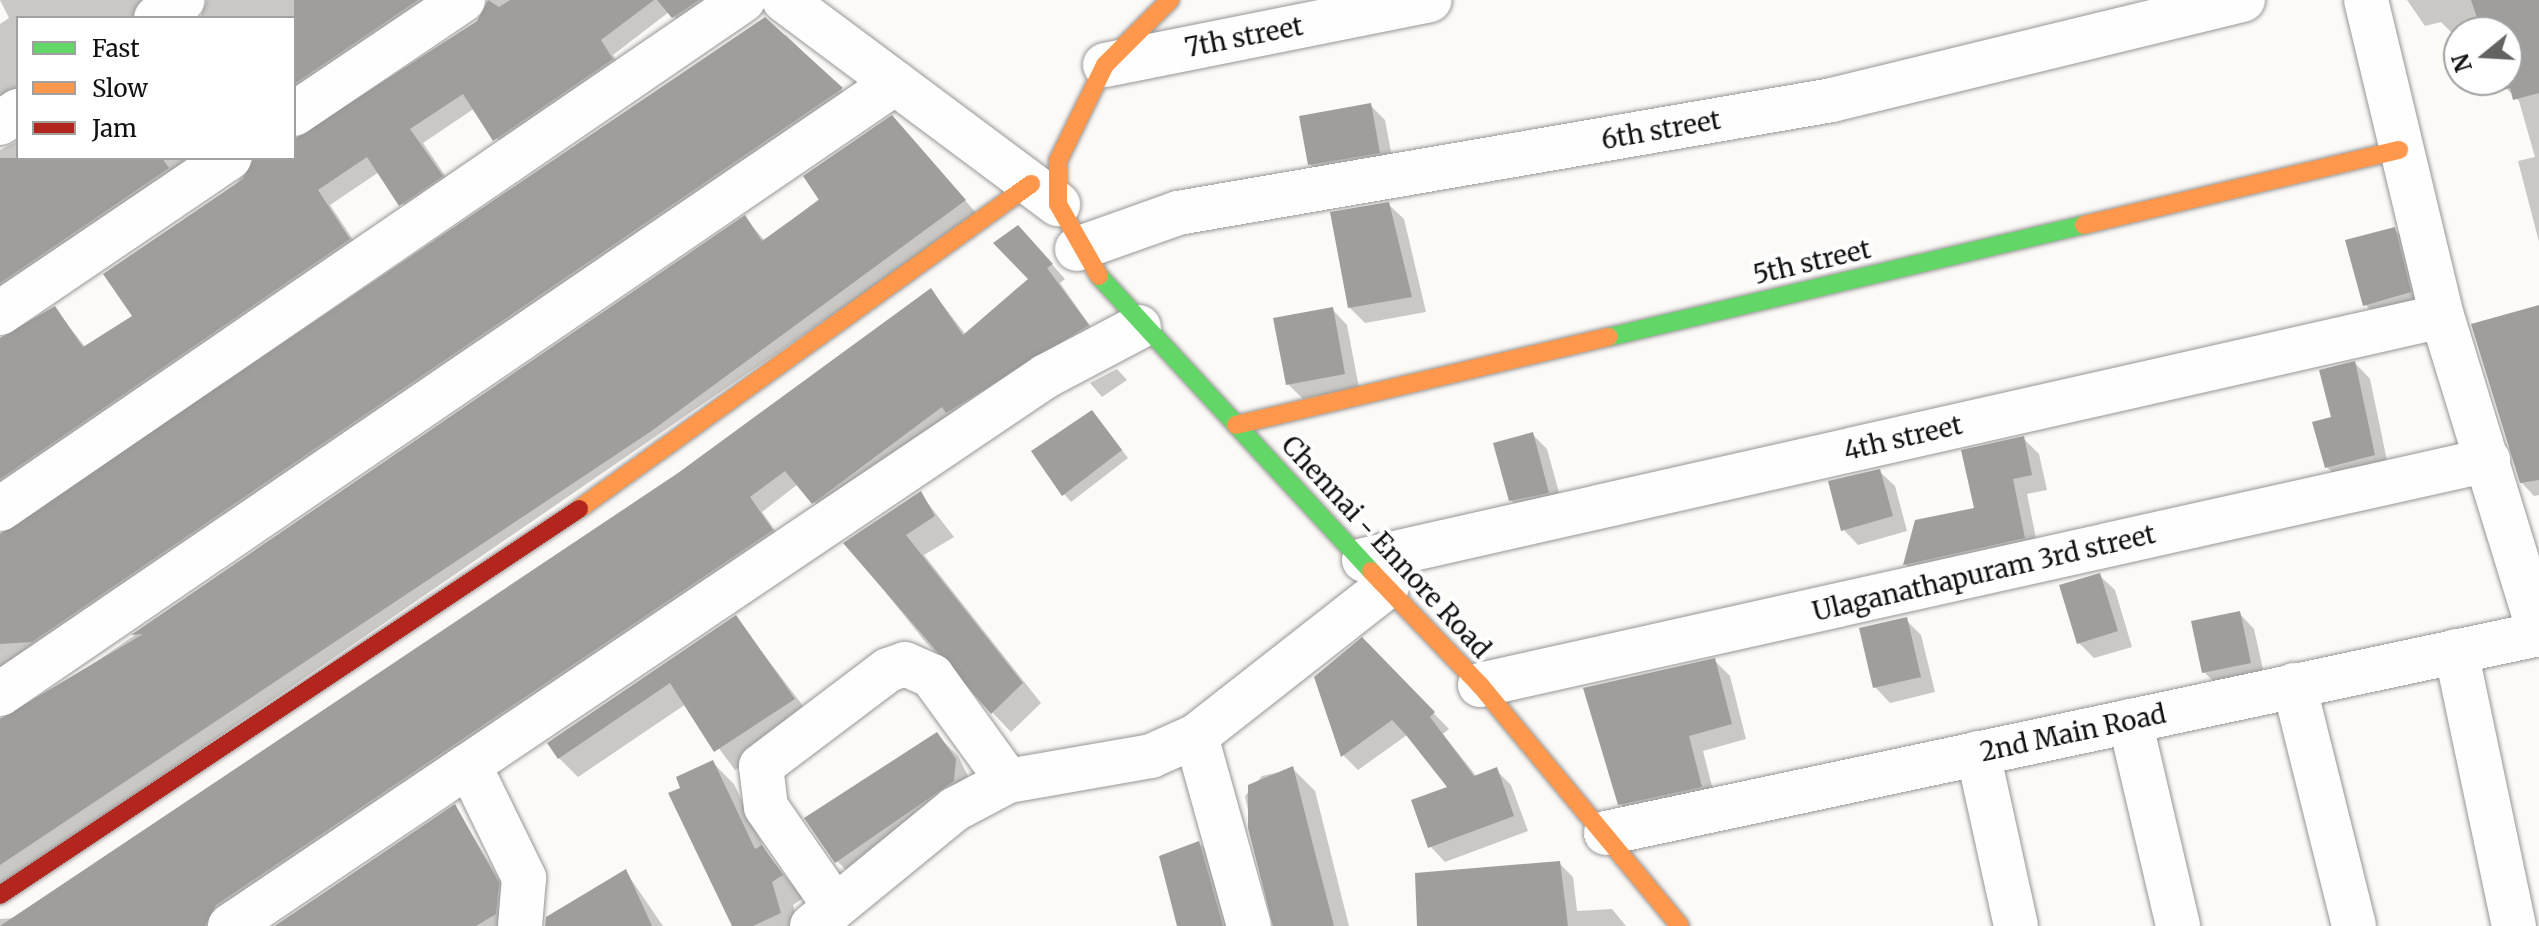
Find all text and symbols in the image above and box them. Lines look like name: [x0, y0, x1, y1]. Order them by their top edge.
street label: 7th street: [1182, 10, 1306, 64]
legend: [16, 16, 296, 160]
north arrow: [2443, 16, 2523, 96]
text: Fast: [92, 33, 140, 64]
text: N: [2446, 50, 2478, 75]
text: Slow: [92, 73, 148, 104]
street label: 6th street: [1599, 104, 1723, 156]
text: Jam: [92, 113, 137, 144]
street label: 5th street: [1750, 233, 1874, 291]
street label: 4th street: [1841, 409, 1965, 467]
street label: Chennai - Ennore Road: [1275, 430, 1497, 664]
street label: Ulaganathapuram 3rd street: [1810, 518, 2158, 628]
street label: 2nd Main Road: [1977, 698, 2169, 768]

